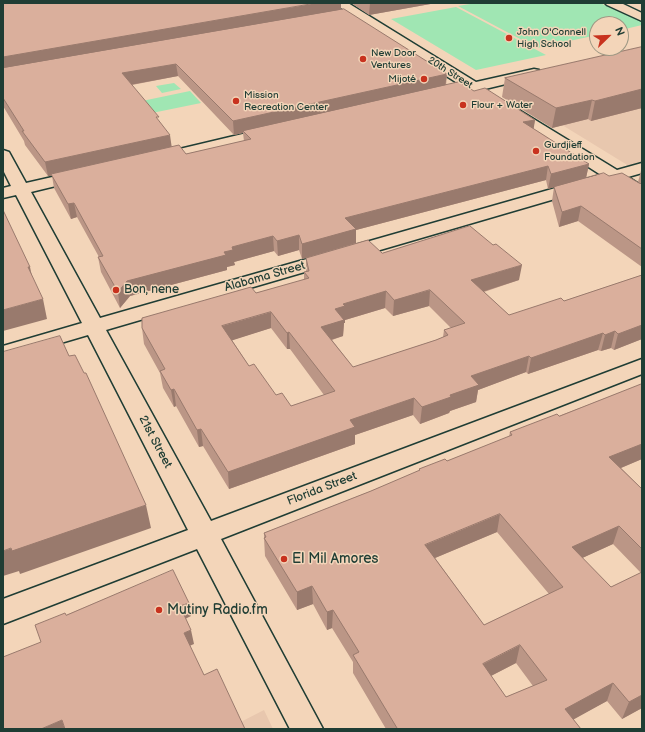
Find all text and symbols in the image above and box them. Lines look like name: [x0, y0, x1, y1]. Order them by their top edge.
north arrow: [589, 16, 629, 56]
text: N: [612, 25, 627, 38]
place label: John O'Connell High School: [517, 26, 586, 50]
marker: John O'Connell High School: [504, 33, 514, 43]
place label: New Door Ventures: [371, 47, 416, 70]
marker: New Door Ventures: [358, 54, 368, 64]
street label: 20th Street: [425, 55, 475, 91]
place label: Mijoté: [388, 73, 416, 85]
marker: Mijoté: [419, 74, 429, 84]
place label: Mission Recreation Center: [244, 89, 328, 112]
marker: Mission Recreation Center: [231, 96, 241, 106]
place label: Flour + Water: [471, 99, 532, 111]
marker: Flour + Water: [458, 100, 468, 110]
place label: Gurdjieff Foundation: [544, 139, 595, 162]
marker: Gurdjieff Foundation: [531, 146, 541, 156]
street label: Alabama Street: [223, 259, 307, 295]
place label: Bon, nene: [124, 283, 179, 297]
marker: Bon, nene: [111, 285, 121, 295]
street label: 21st Street: [135, 413, 175, 471]
street label: Florida Street: [285, 469, 359, 509]
place label: El Mil Amores: [292, 551, 378, 567]
marker: El Mil Amores: [279, 554, 289, 564]
place label: Mutiny Radio.fm: [167, 602, 268, 618]
marker: Mutiny Radio.fm: [154, 605, 164, 615]

